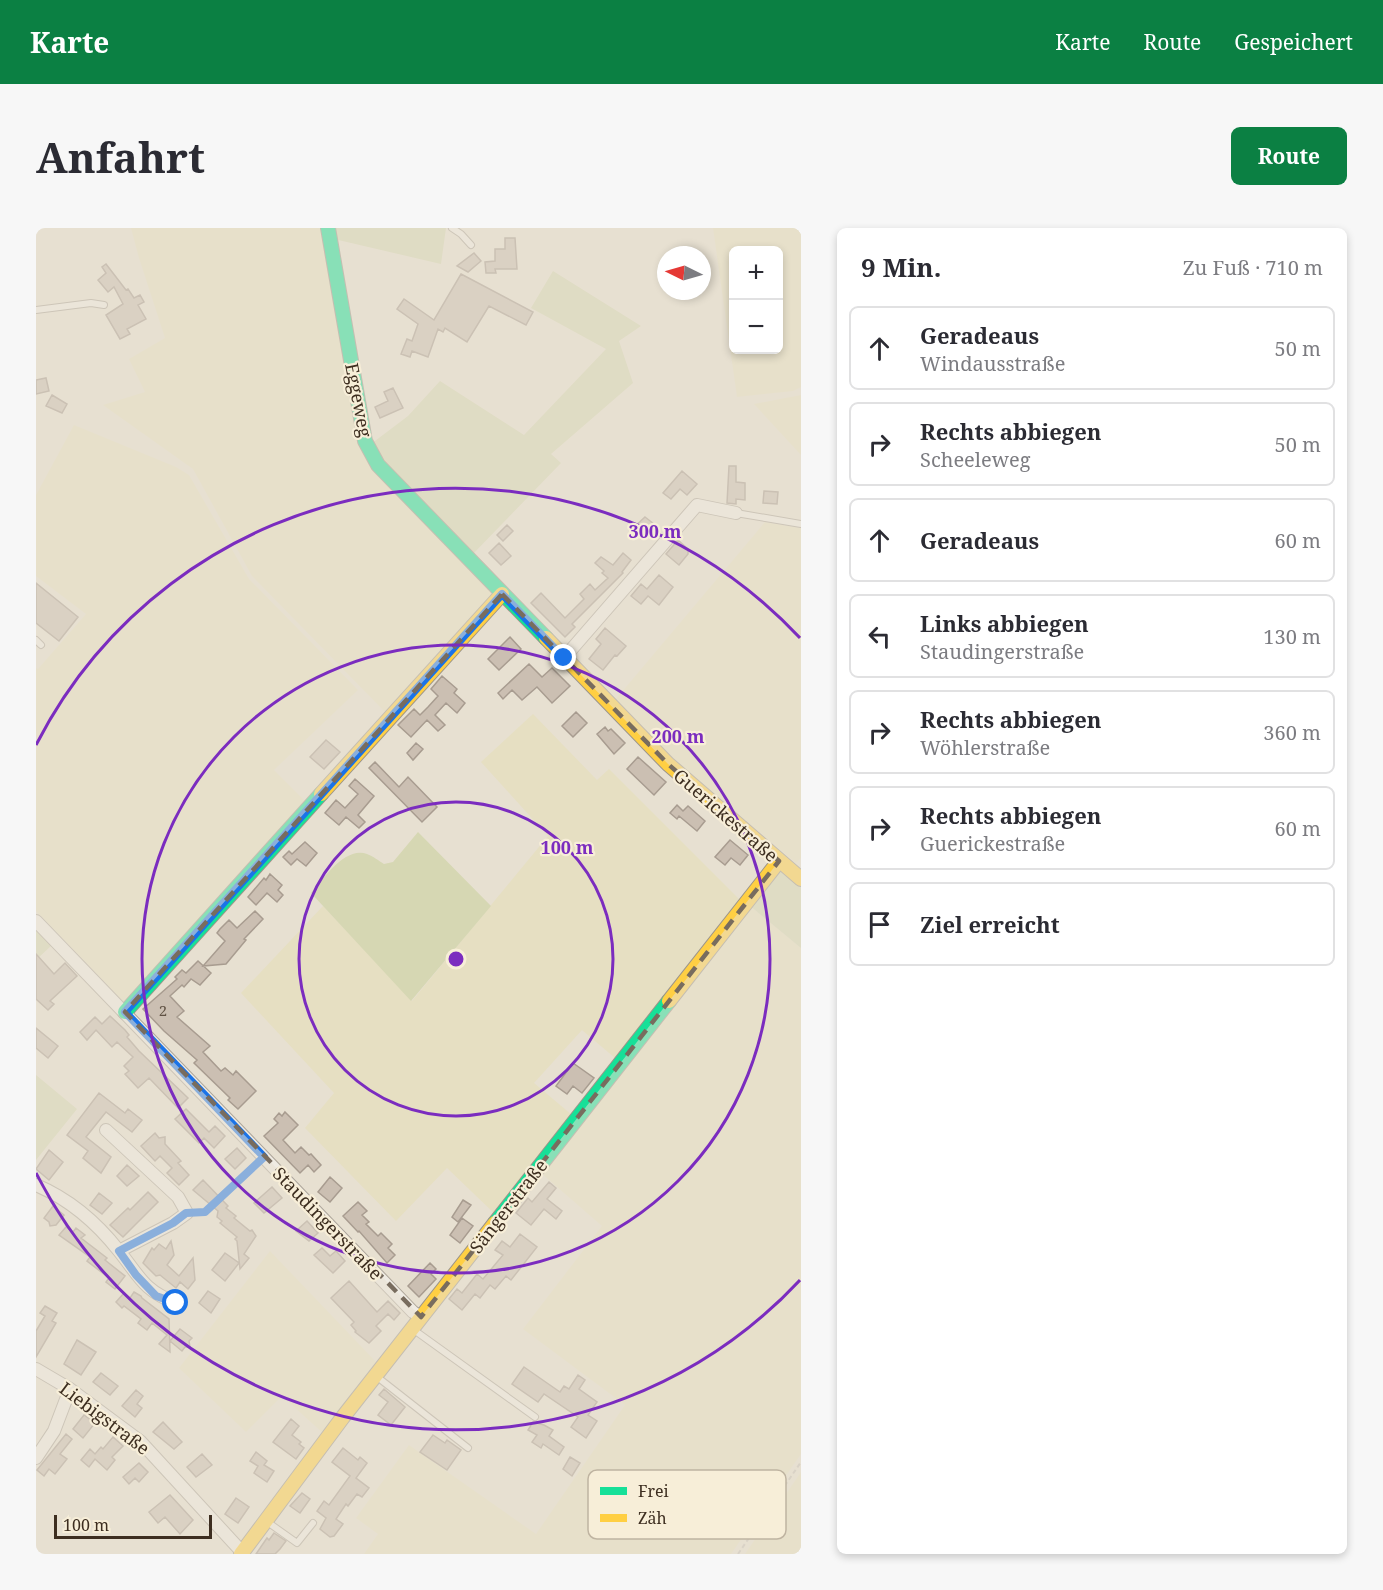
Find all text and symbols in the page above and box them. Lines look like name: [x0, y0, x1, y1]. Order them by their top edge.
text: Karte: [30, 23, 109, 61]
text: Karte: [1055, 28, 1110, 56]
text: Route: [1143, 28, 1201, 56]
text: Gespeichert: [1234, 28, 1353, 56]
button: Route: [1231, 127, 1347, 185]
text: Anfahrt: [36, 128, 205, 185]
north arrow: [657, 246, 711, 300]
map controls: [729, 246, 783, 354]
button: +: [729, 246, 783, 300]
text: 9 Min.: [861, 249, 941, 285]
text: Zu Fuß · 710 m: [1183, 254, 1323, 281]
button: −: [729, 300, 783, 354]
text: Geradeaus: [920, 320, 1039, 350]
icon: ahead: [863, 332, 896, 365]
text: 50 m: [1275, 335, 1321, 362]
text: Windausstraße: [920, 350, 1065, 377]
street label: Eggeweg: [340, 361, 378, 439]
text: Rechts abbiegen: [920, 416, 1101, 446]
icon: right: [863, 428, 896, 461]
text: 50 m: [1275, 431, 1321, 458]
text: Scheeleweg: [920, 446, 1030, 473]
text: 300 m: [629, 519, 682, 543]
icon: ahead: [863, 524, 896, 557]
text: Geradeaus: [920, 525, 1039, 555]
text: 60 m: [1275, 527, 1321, 554]
text: Links abbiegen: [920, 608, 1089, 638]
icon: left: [863, 620, 896, 653]
text: 130 m: [1263, 623, 1321, 650]
text: Staudingerstraße: [920, 638, 1084, 665]
route end: [550, 644, 576, 670]
text: Rechts abbiegen: [920, 704, 1101, 734]
icon: right: [863, 716, 896, 749]
text: 360 m: [1263, 719, 1321, 746]
text: 200 m: [652, 724, 705, 748]
text: Wöhlerstraße: [920, 734, 1050, 761]
street label: Guerickestraße: [669, 763, 783, 867]
text: Rechts abbiegen: [920, 800, 1101, 830]
icon: right: [863, 812, 896, 845]
text: 60 m: [1275, 815, 1321, 842]
text: Guerickestraße: [920, 830, 1065, 857]
text: 100 m: [541, 835, 594, 859]
icon: arrive: [863, 908, 896, 941]
text: Ziel erreicht: [920, 909, 1060, 939]
centre of rings: [446, 949, 466, 969]
house number: 2: [159, 1000, 167, 1020]
street label: Sängerstraße: [464, 1154, 552, 1258]
street label: Staudingerstraße: [268, 1161, 388, 1285]
route start: [162, 1289, 188, 1315]
street label: Liebigstraße: [55, 1376, 155, 1460]
legend: [588, 1470, 786, 1539]
text: Frei: [638, 1480, 669, 1502]
text: Zäh: [638, 1507, 667, 1529]
scale bar: [54, 1512, 212, 1540]
text: 100 m: [63, 1514, 109, 1536]

